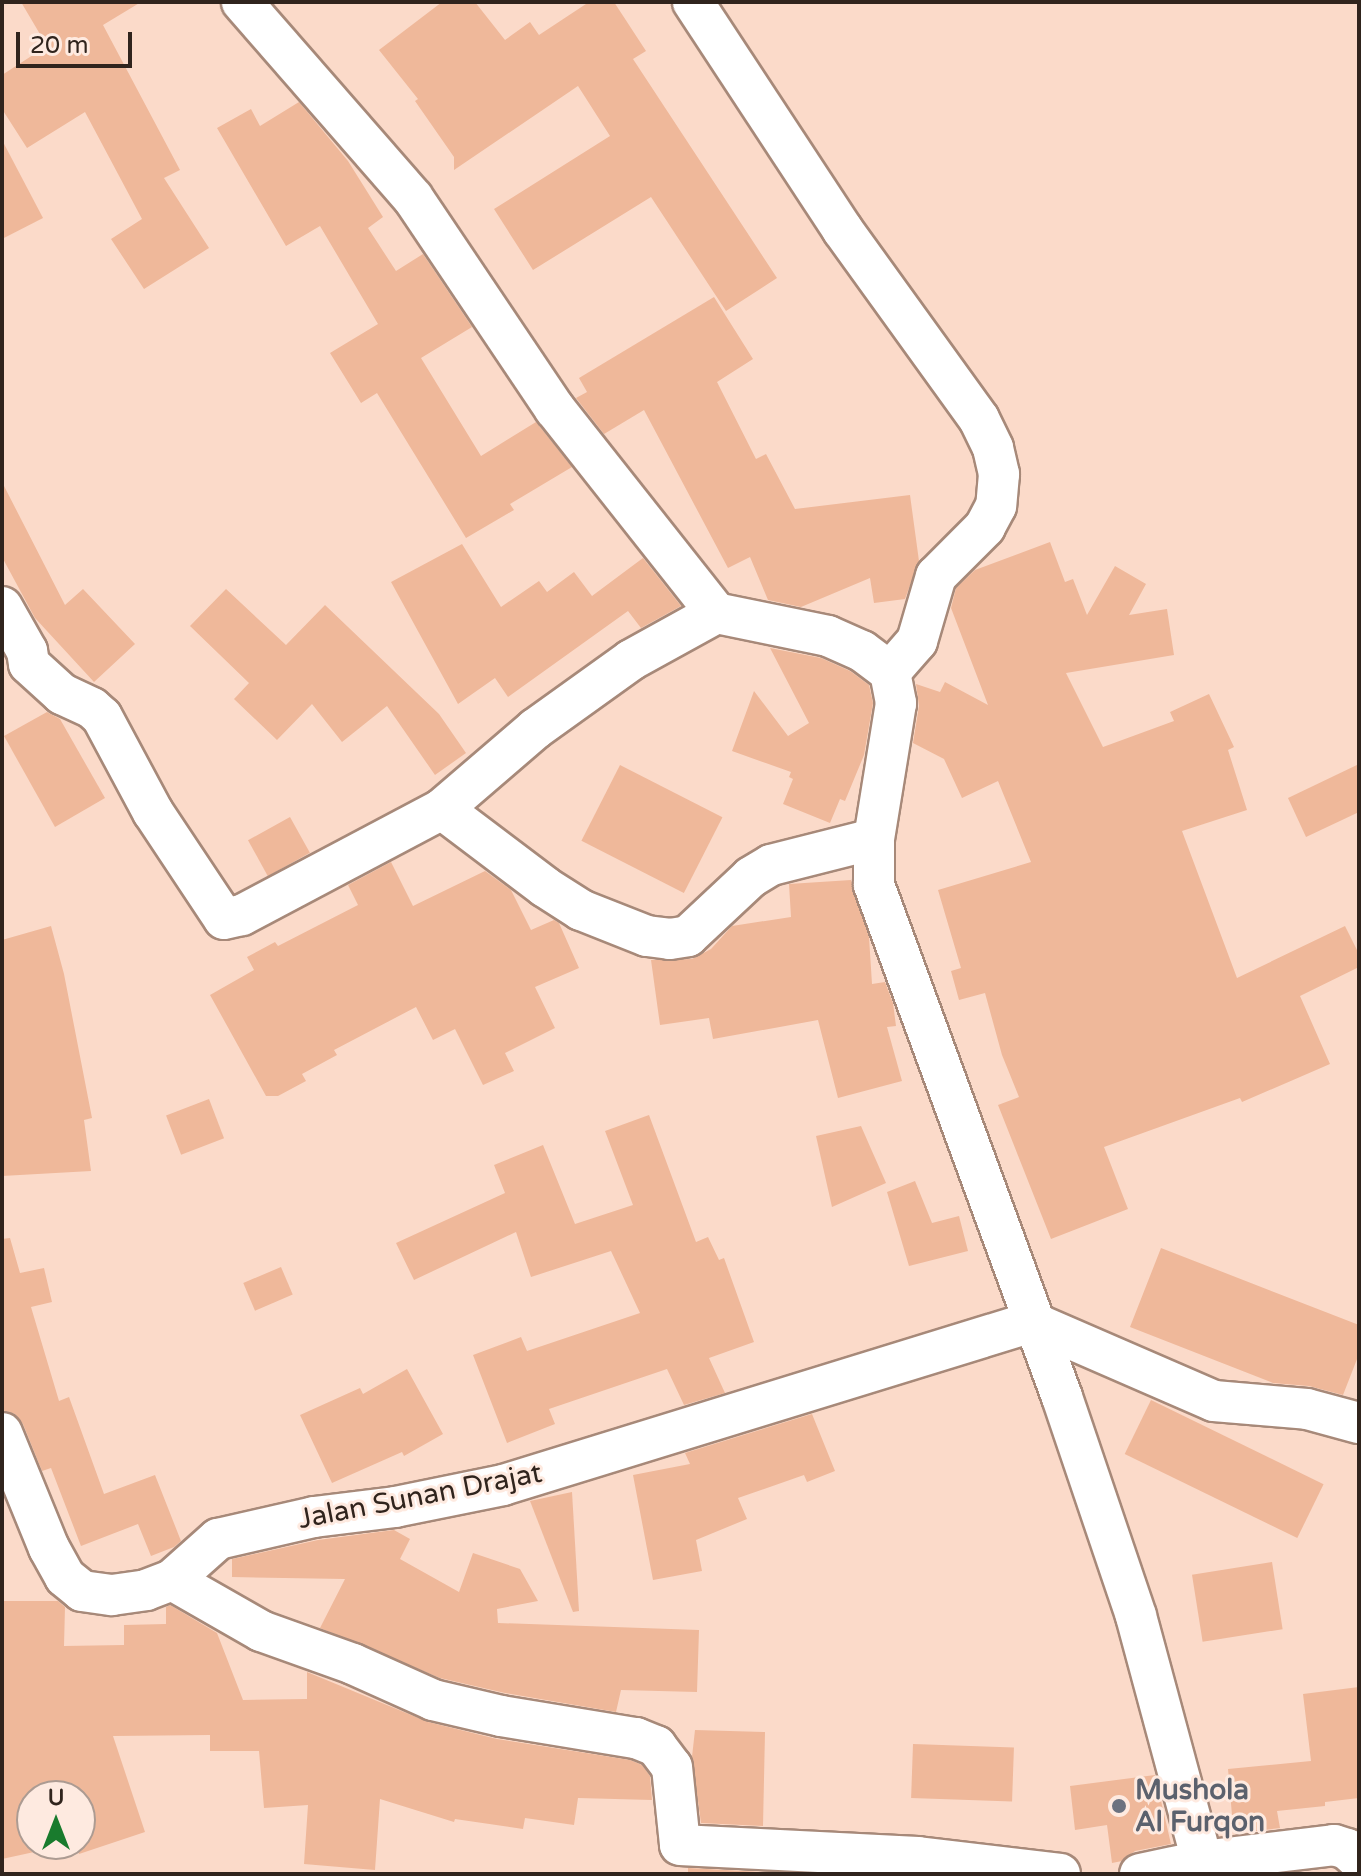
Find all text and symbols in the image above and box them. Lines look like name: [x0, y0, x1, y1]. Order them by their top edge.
scale bar: [20, 16, 136, 66]
text: 20 m: [30, 31, 88, 60]
street label: Jalan Sunan Drajat: [295, 1456, 545, 1536]
place label: Mushola Al Furqon: [1135, 1773, 1265, 1839]
north arrow: [16, 1780, 96, 1860]
text: U: [48, 1785, 64, 1811]
marker: Mushola Al Furqon: [1110, 1797, 1128, 1815]

